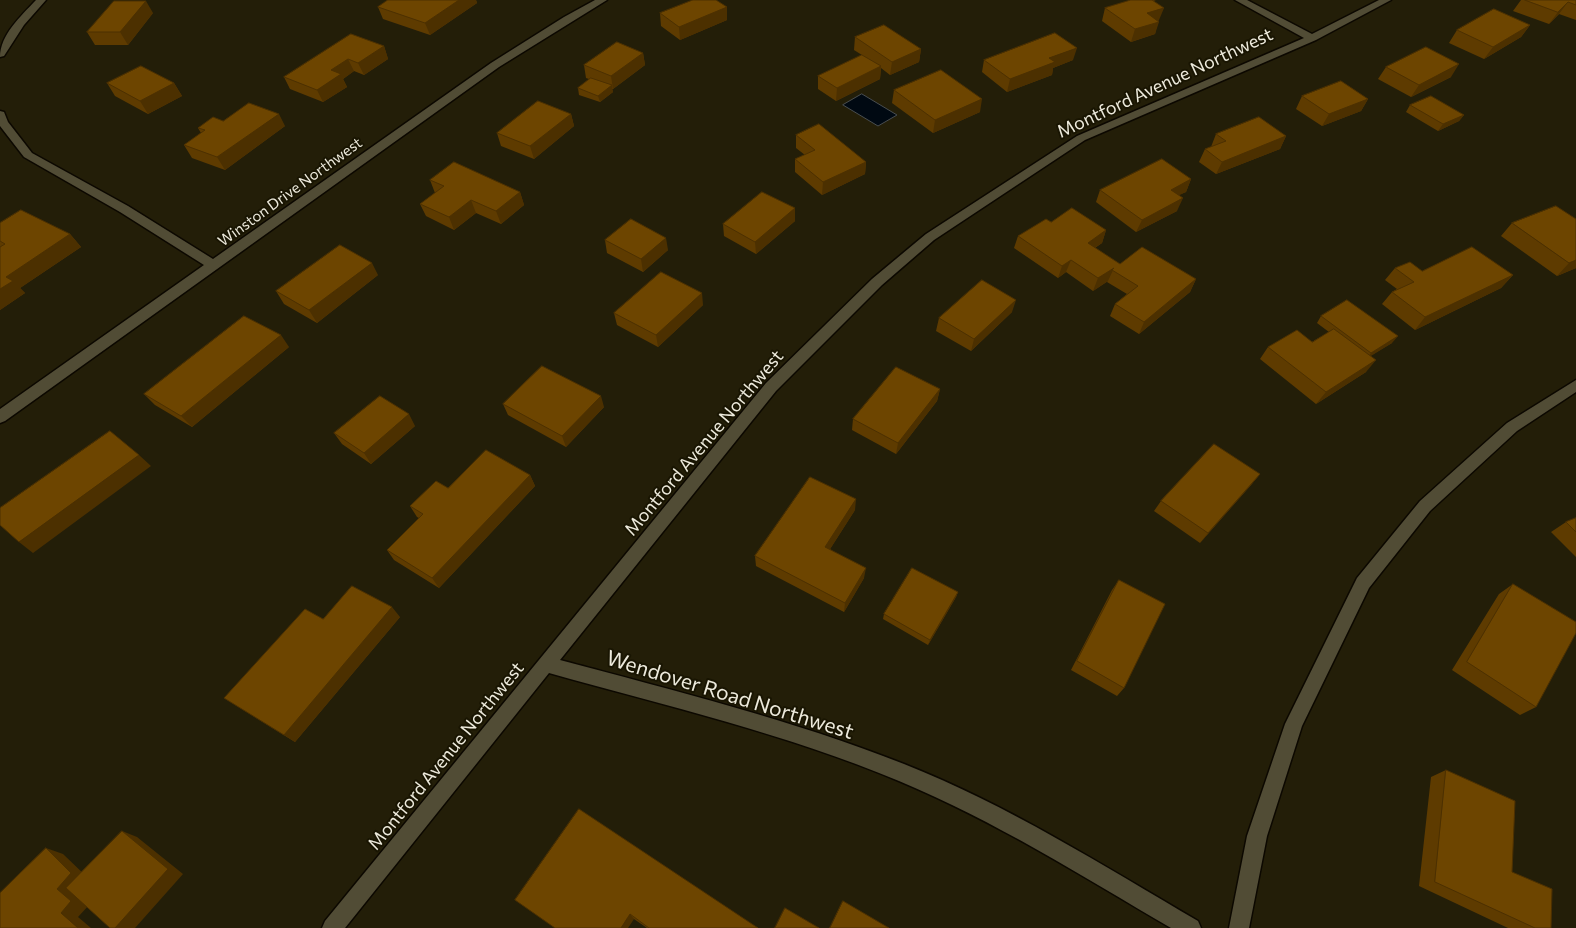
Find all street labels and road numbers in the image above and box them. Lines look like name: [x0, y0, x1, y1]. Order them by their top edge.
street label: Montford Avenue Northwest: [1054, 23, 1276, 143]
street label: Winston Drive Northwest: [215, 134, 365, 250]
street label: Montford Avenue Northwest: [620, 346, 788, 540]
street label: Wendover Road Northwest: [603, 645, 857, 745]
street label: Montford Avenue Northwest: [364, 658, 528, 854]

